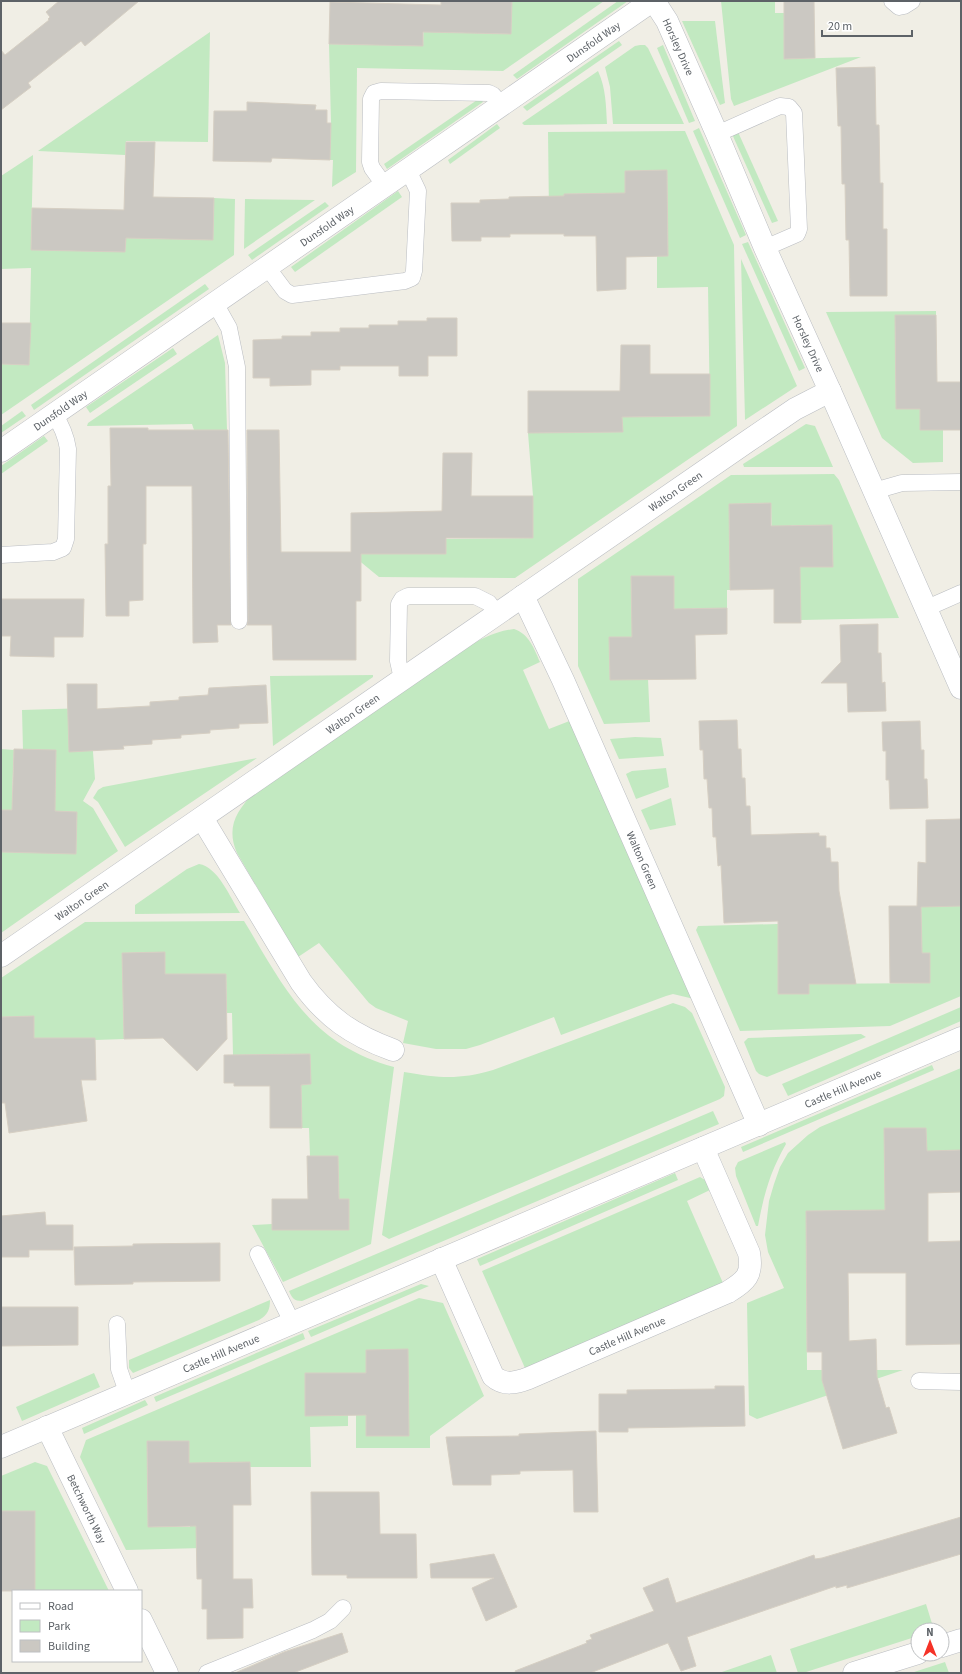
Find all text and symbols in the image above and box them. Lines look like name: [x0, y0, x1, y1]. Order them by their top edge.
scale bar: [822, 12, 912, 38]
street label: Horsley Drive: [659, 16, 697, 78]
street label: Dunsfold Way: [563, 18, 624, 66]
text: 20 m: [828, 18, 852, 35]
street label: Dunsfold Way: [297, 202, 357, 250]
street label: Horsley Drive: [788, 313, 828, 375]
street label: Dunsfold Way: [30, 386, 91, 434]
street label: Walton Green: [646, 468, 705, 515]
street label: Walton Green: [323, 690, 383, 738]
street label: Walton Green: [623, 829, 661, 892]
street label: Walton Green: [52, 877, 112, 925]
street label: Castle Hill Avenue: [802, 1066, 884, 1112]
street label: Castle Hill Avenue: [586, 1313, 668, 1359]
street label: Castle Hill Avenue: [180, 1331, 262, 1377]
street label: Betchworth Way: [63, 1472, 110, 1546]
legend: [12, 1590, 142, 1662]
text: Road: [48, 1598, 74, 1615]
text: Park: [48, 1618, 70, 1635]
north arrow: [910, 1622, 950, 1662]
text: N: [926, 1625, 934, 1640]
text: Building: [48, 1638, 90, 1655]

